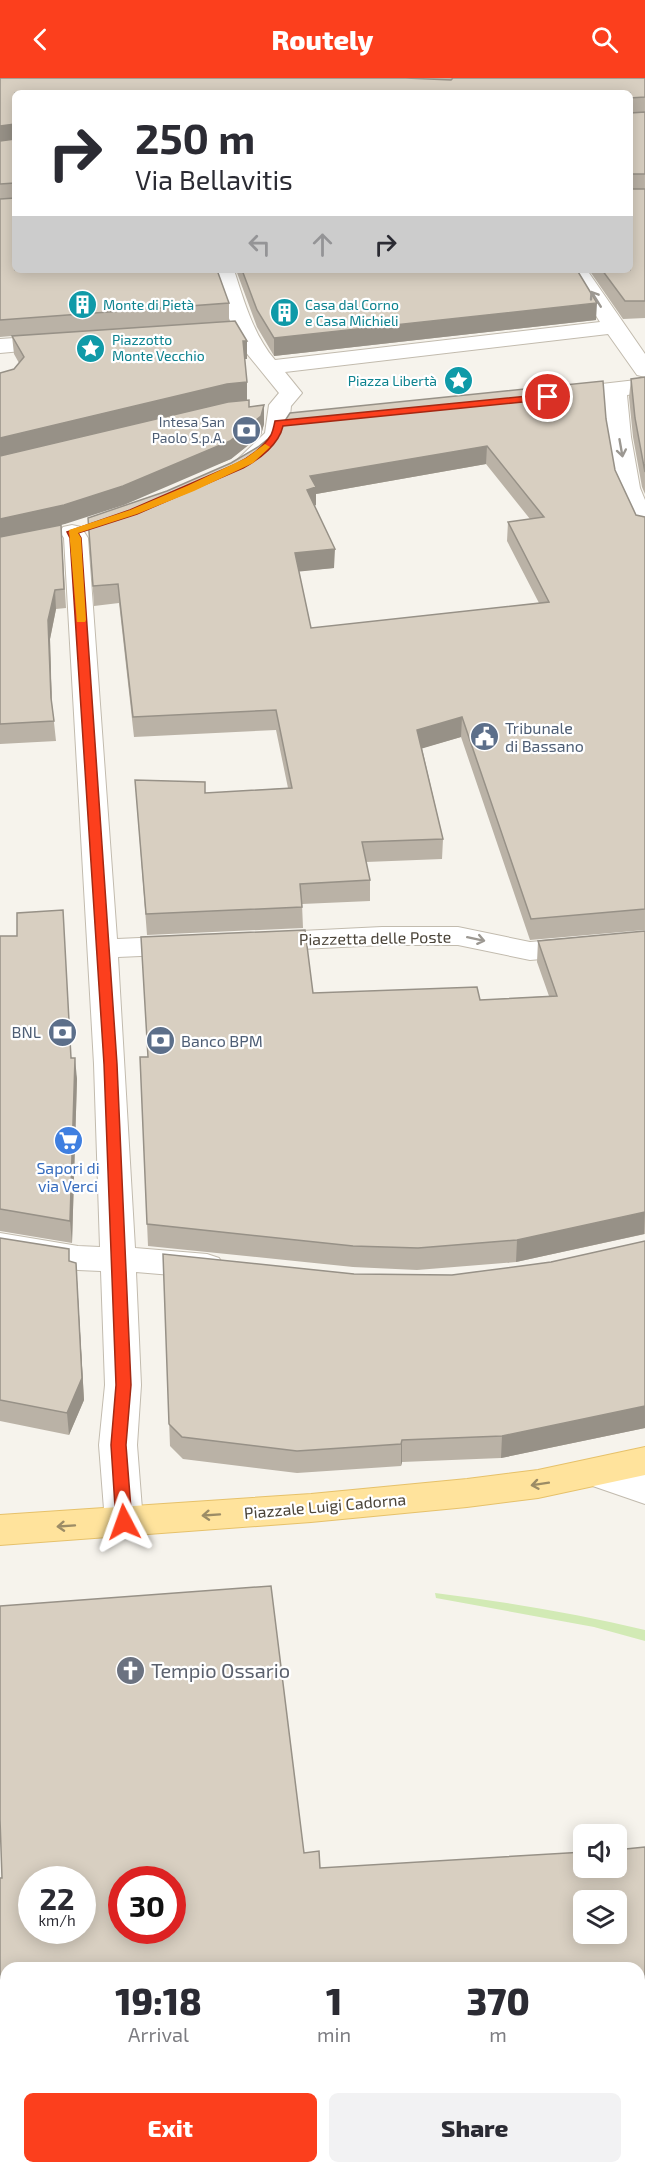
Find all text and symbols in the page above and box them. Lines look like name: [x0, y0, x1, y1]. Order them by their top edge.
icon: back: [24, 23, 57, 56]
text: Routely: [272, 23, 373, 55]
icon: search: [588, 23, 621, 56]
text: 250 m: [135, 112, 255, 162]
icon: right: [36, 114, 114, 192]
text: Via Bellavitis: [135, 163, 293, 195]
icon: left: [243, 228, 276, 261]
icon: ahead: [306, 228, 339, 261]
icon: right: [369, 228, 402, 261]
building icon: Monte di Pietà: [66, 289, 98, 321]
one-way arrow: [589, 290, 602, 307]
place label: Monte di Pietà: [103, 296, 194, 313]
place label: Casa dal Corno e Casa Michieli: [305, 296, 399, 329]
building icon: Casa dal Corno e Casa Michieli: [268, 297, 300, 329]
place label: Piazzotto Monte Vecchio: [112, 331, 205, 364]
place icon: Piazzotto Monte Vecchio: [75, 332, 107, 364]
place icon: Piazza Libertà: [442, 365, 474, 397]
pin: [522, 371, 573, 422]
place label: Piazza Libertà: [348, 372, 437, 389]
icon: arrive: [531, 380, 564, 413]
place label: Intesa San Paolo S.p.A.: [152, 413, 225, 446]
bank icon: Intesa San Paolo S.p.A.: [230, 414, 262, 446]
one-way arrow: [616, 438, 627, 458]
place label: Tribunale di Bassano: [505, 718, 584, 755]
public building icon: Tribunale di Bassano: [468, 721, 500, 753]
street label: Piazzetta delle Poste: [299, 927, 451, 948]
one-way arrow: [466, 934, 485, 946]
bank icon: BNL: [46, 1016, 78, 1048]
place label: BNL: [12, 1022, 41, 1041]
bank icon: Banco BPM: [144, 1025, 176, 1057]
place label: Banco BPM: [181, 1031, 263, 1050]
supermarket icon: Sapori di via Verci: [52, 1124, 84, 1156]
place label: Sapori di via Verci: [36, 1158, 100, 1195]
one-way arrow: [530, 1478, 550, 1489]
street label: Piazzale Luigi Cadorna: [243, 1489, 407, 1522]
position arrow: [92, 1490, 156, 1554]
one-way arrow: [201, 1510, 221, 1521]
one-way arrow: [57, 1520, 77, 1531]
church icon: Tempio Ossario: [114, 1655, 146, 1687]
place label: Tempio Ossario: [151, 1658, 290, 1682]
map controls: [573, 1824, 627, 1944]
button: sound: [573, 1824, 627, 1878]
speed limit sign: 30: [108, 1866, 186, 1944]
text: 22: [40, 1880, 74, 1916]
button: layers: [573, 1890, 627, 1944]
text: km/h: [38, 1911, 76, 1929]
text: 19:18: [115, 1979, 202, 2022]
text: 1: [326, 1979, 342, 2022]
text: 370: [466, 1979, 530, 2022]
text: Arrival: [128, 2022, 189, 2046]
text: min: [317, 2022, 351, 2046]
text: m: [489, 2022, 507, 2046]
button: Exit: [24, 2093, 317, 2162]
button: Share: [329, 2093, 621, 2162]

